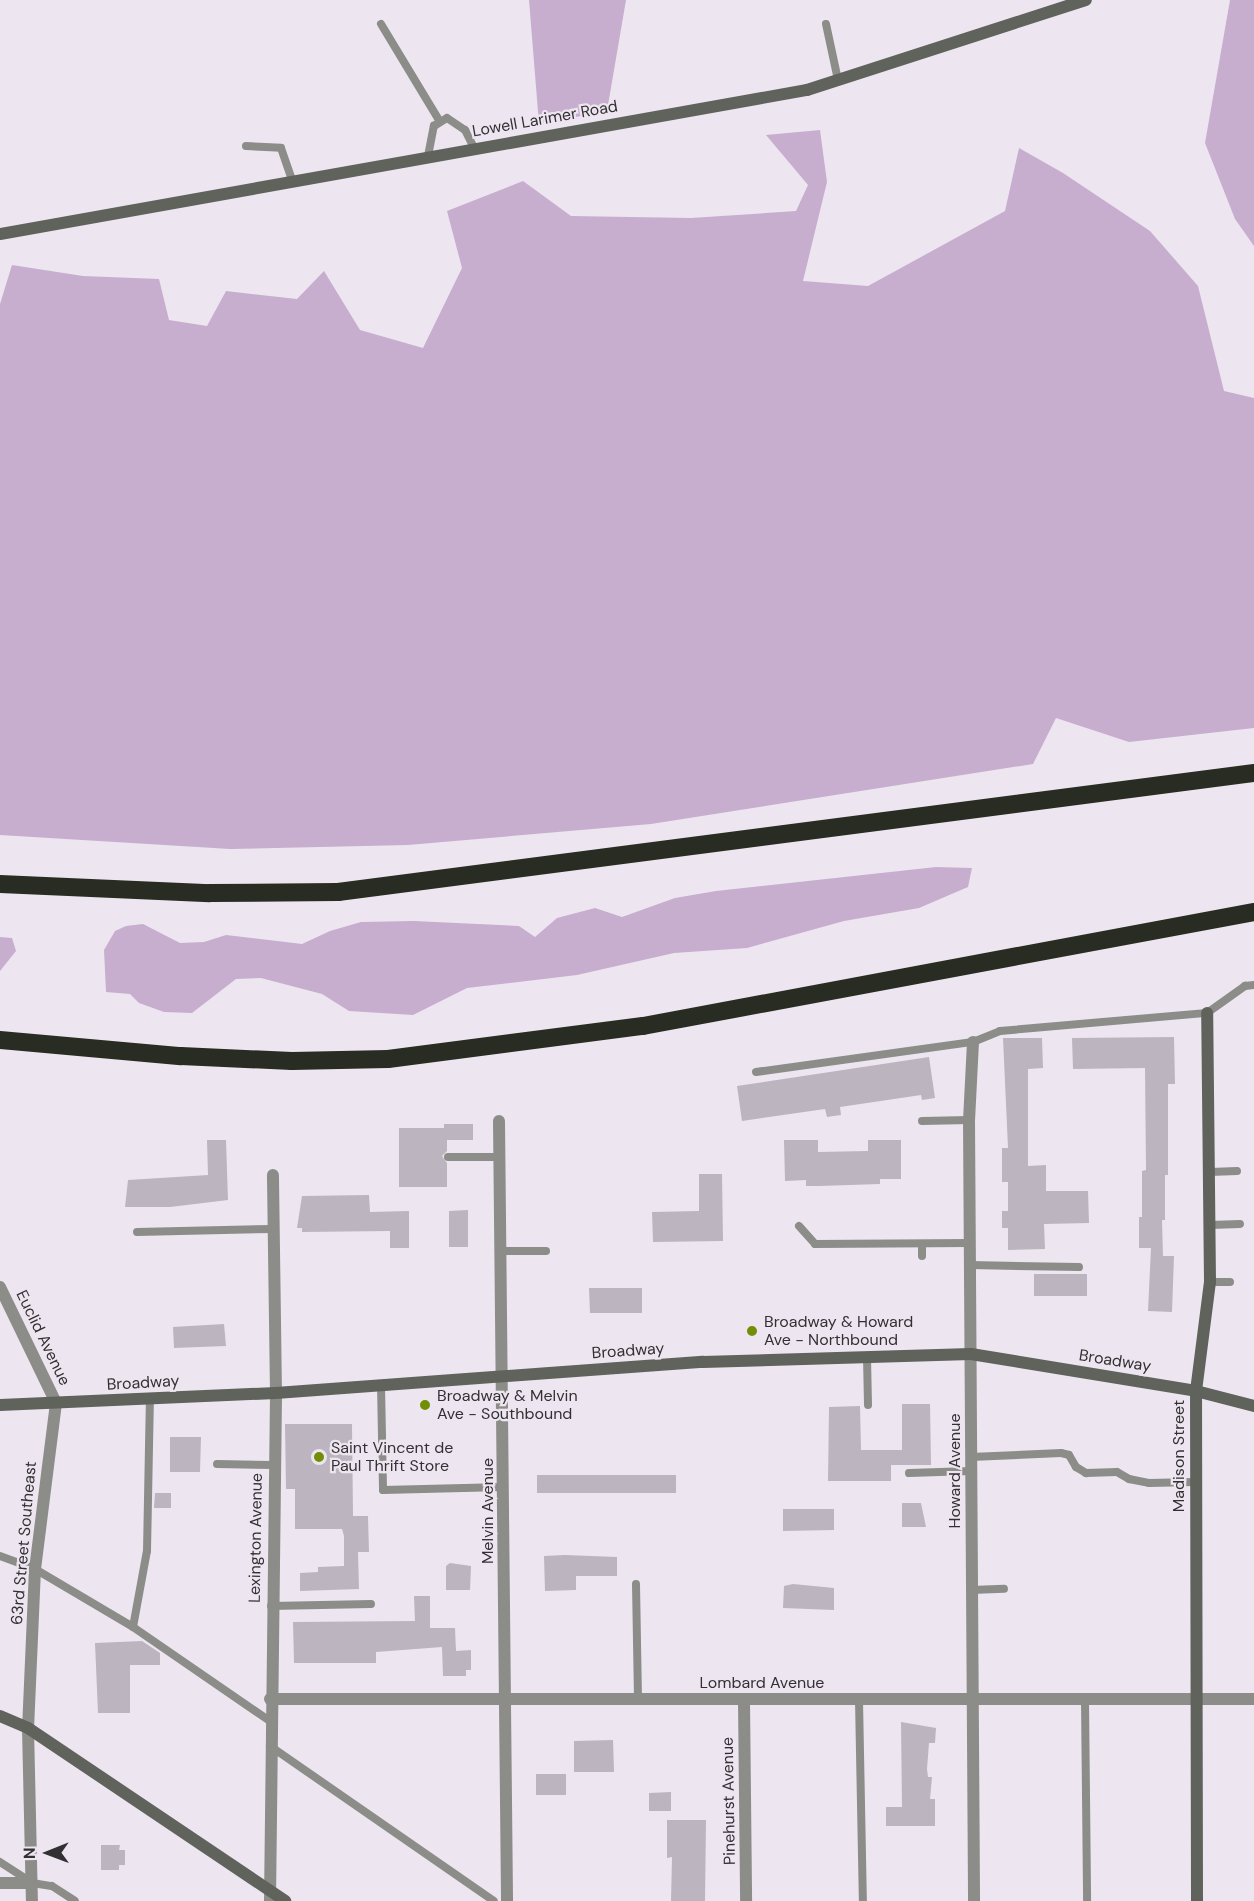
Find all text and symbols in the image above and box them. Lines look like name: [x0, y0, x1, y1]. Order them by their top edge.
street label: Lowell Larimer Road: [471, 97, 619, 141]
street label: Euclid Avenue: [12, 1287, 74, 1389]
place label: Broadway & Howard Ave - Northbound: [764, 1312, 913, 1350]
marker: Broadway & Howard Ave - Northbound: [745, 1324, 759, 1338]
street label: Broadway: [591, 1339, 665, 1363]
street label: Broadway: [1078, 1346, 1152, 1376]
street label: Broadway: [106, 1372, 180, 1394]
place label: Broadway & Melvin Ave - Southbound: [437, 1386, 578, 1424]
marker: Broadway & Melvin Ave - Southbound: [418, 1398, 432, 1412]
street label: Madison Street: [1169, 1400, 1189, 1512]
street label: Howard Avenue: [945, 1414, 965, 1528]
place label: Saint Vincent de Paul Thrift Store: [331, 1438, 453, 1476]
marker: Saint Vincent de Paul Thrift Store: [312, 1450, 326, 1464]
street label: Melvin Avenue: [478, 1458, 498, 1564]
street label: 63rd Street Southeast: [7, 1460, 41, 1626]
street label: Lexington Avenue: [245, 1473, 267, 1603]
street label: Lombard Avenue: [700, 1673, 824, 1693]
street label: Pinehurst Avenue: [718, 1737, 740, 1865]
north arrow: [18, 1823, 78, 1883]
text: N: [19, 1847, 40, 1859]

